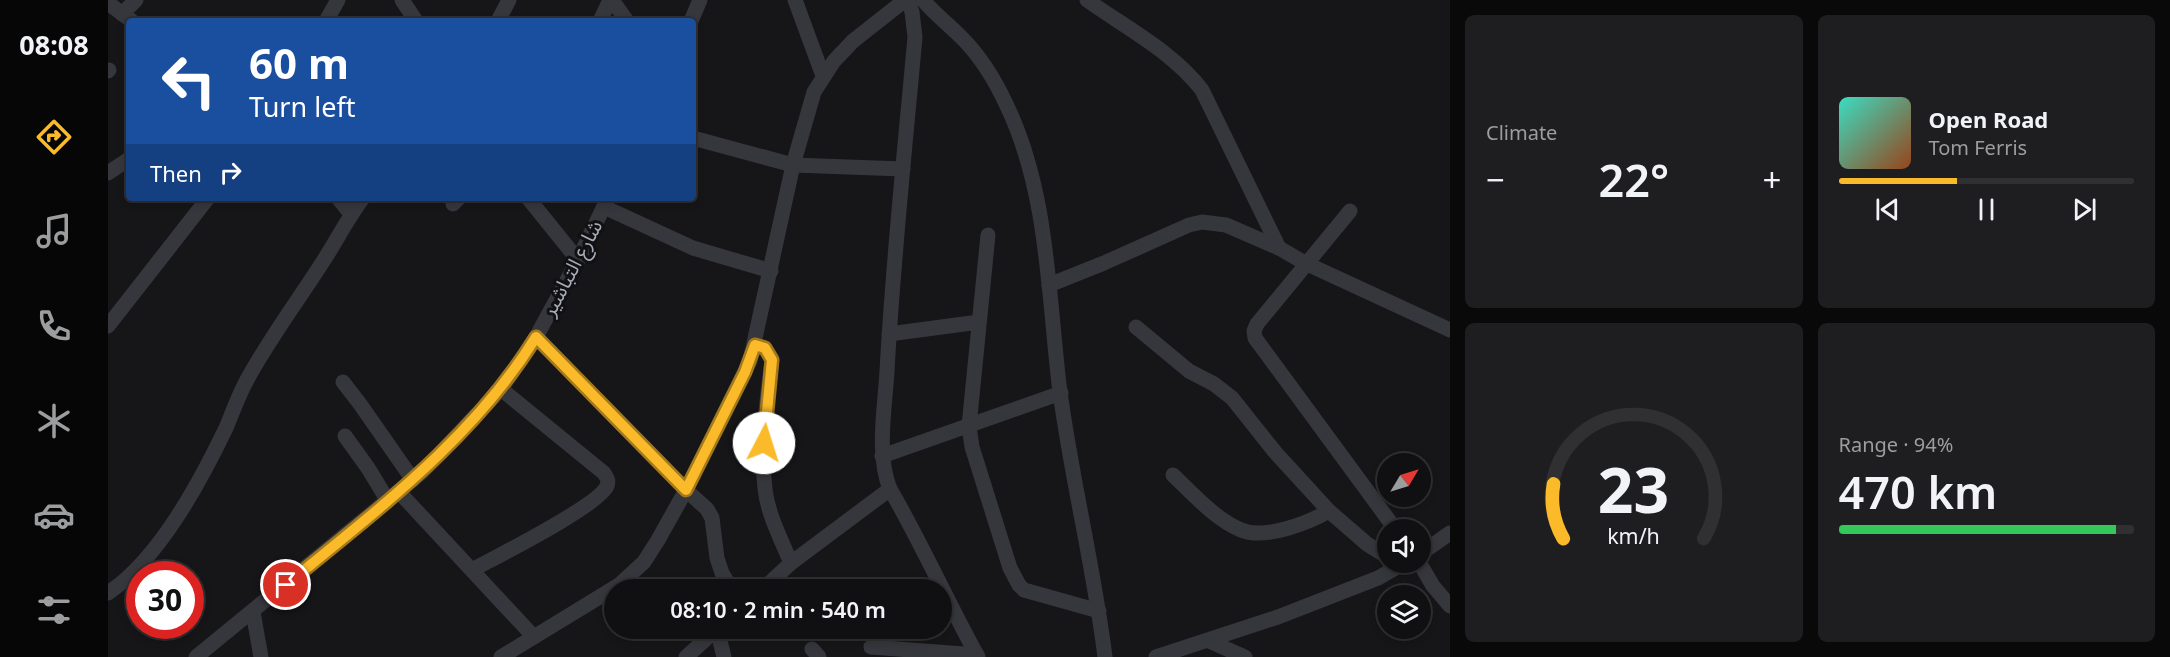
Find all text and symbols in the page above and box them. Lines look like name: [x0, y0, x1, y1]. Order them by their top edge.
text: 08:08: [19, 26, 89, 63]
text: 60 m: [249, 34, 349, 91]
icon: left: [150, 42, 228, 120]
text: Turn left: [249, 88, 355, 125]
text: Open Road: [1929, 104, 2048, 134]
icon: directions: [33, 116, 75, 158]
text: Climate: [1486, 119, 1557, 146]
text: Tom Ferris: [1929, 134, 2027, 161]
text: 22°: [1598, 149, 1669, 210]
icon: right: [214, 156, 247, 189]
text: −: [1486, 157, 1505, 202]
text: +: [1763, 157, 1782, 202]
text: Then: [150, 158, 202, 188]
icon: previous: [1871, 193, 1904, 226]
icon: pause: [1970, 193, 2003, 226]
icon: next: [2068, 193, 2101, 226]
icon: music: [33, 210, 75, 252]
street label: شارع التباشير: [534, 215, 610, 322]
icon: phone: [33, 305, 75, 347]
icon: climate: [33, 400, 75, 442]
position arrow: [732, 411, 796, 475]
text: Range · 94%: [1839, 431, 1953, 458]
text: 23: [1598, 446, 1669, 531]
north arrow: [1377, 453, 1431, 507]
map controls: [1377, 453, 1431, 639]
text: 470 km: [1839, 461, 1997, 522]
icon: car: [33, 494, 75, 536]
button: sound: [1377, 519, 1431, 573]
text: km/h: [1607, 522, 1660, 551]
pin: [260, 559, 311, 610]
speed limit sign: 30: [126, 561, 204, 639]
icon: arrive: [269, 568, 302, 601]
button: layers: [1377, 585, 1431, 639]
icon: filters: [33, 589, 75, 631]
text: 08:10 · 2 min · 540 m: [670, 594, 886, 624]

